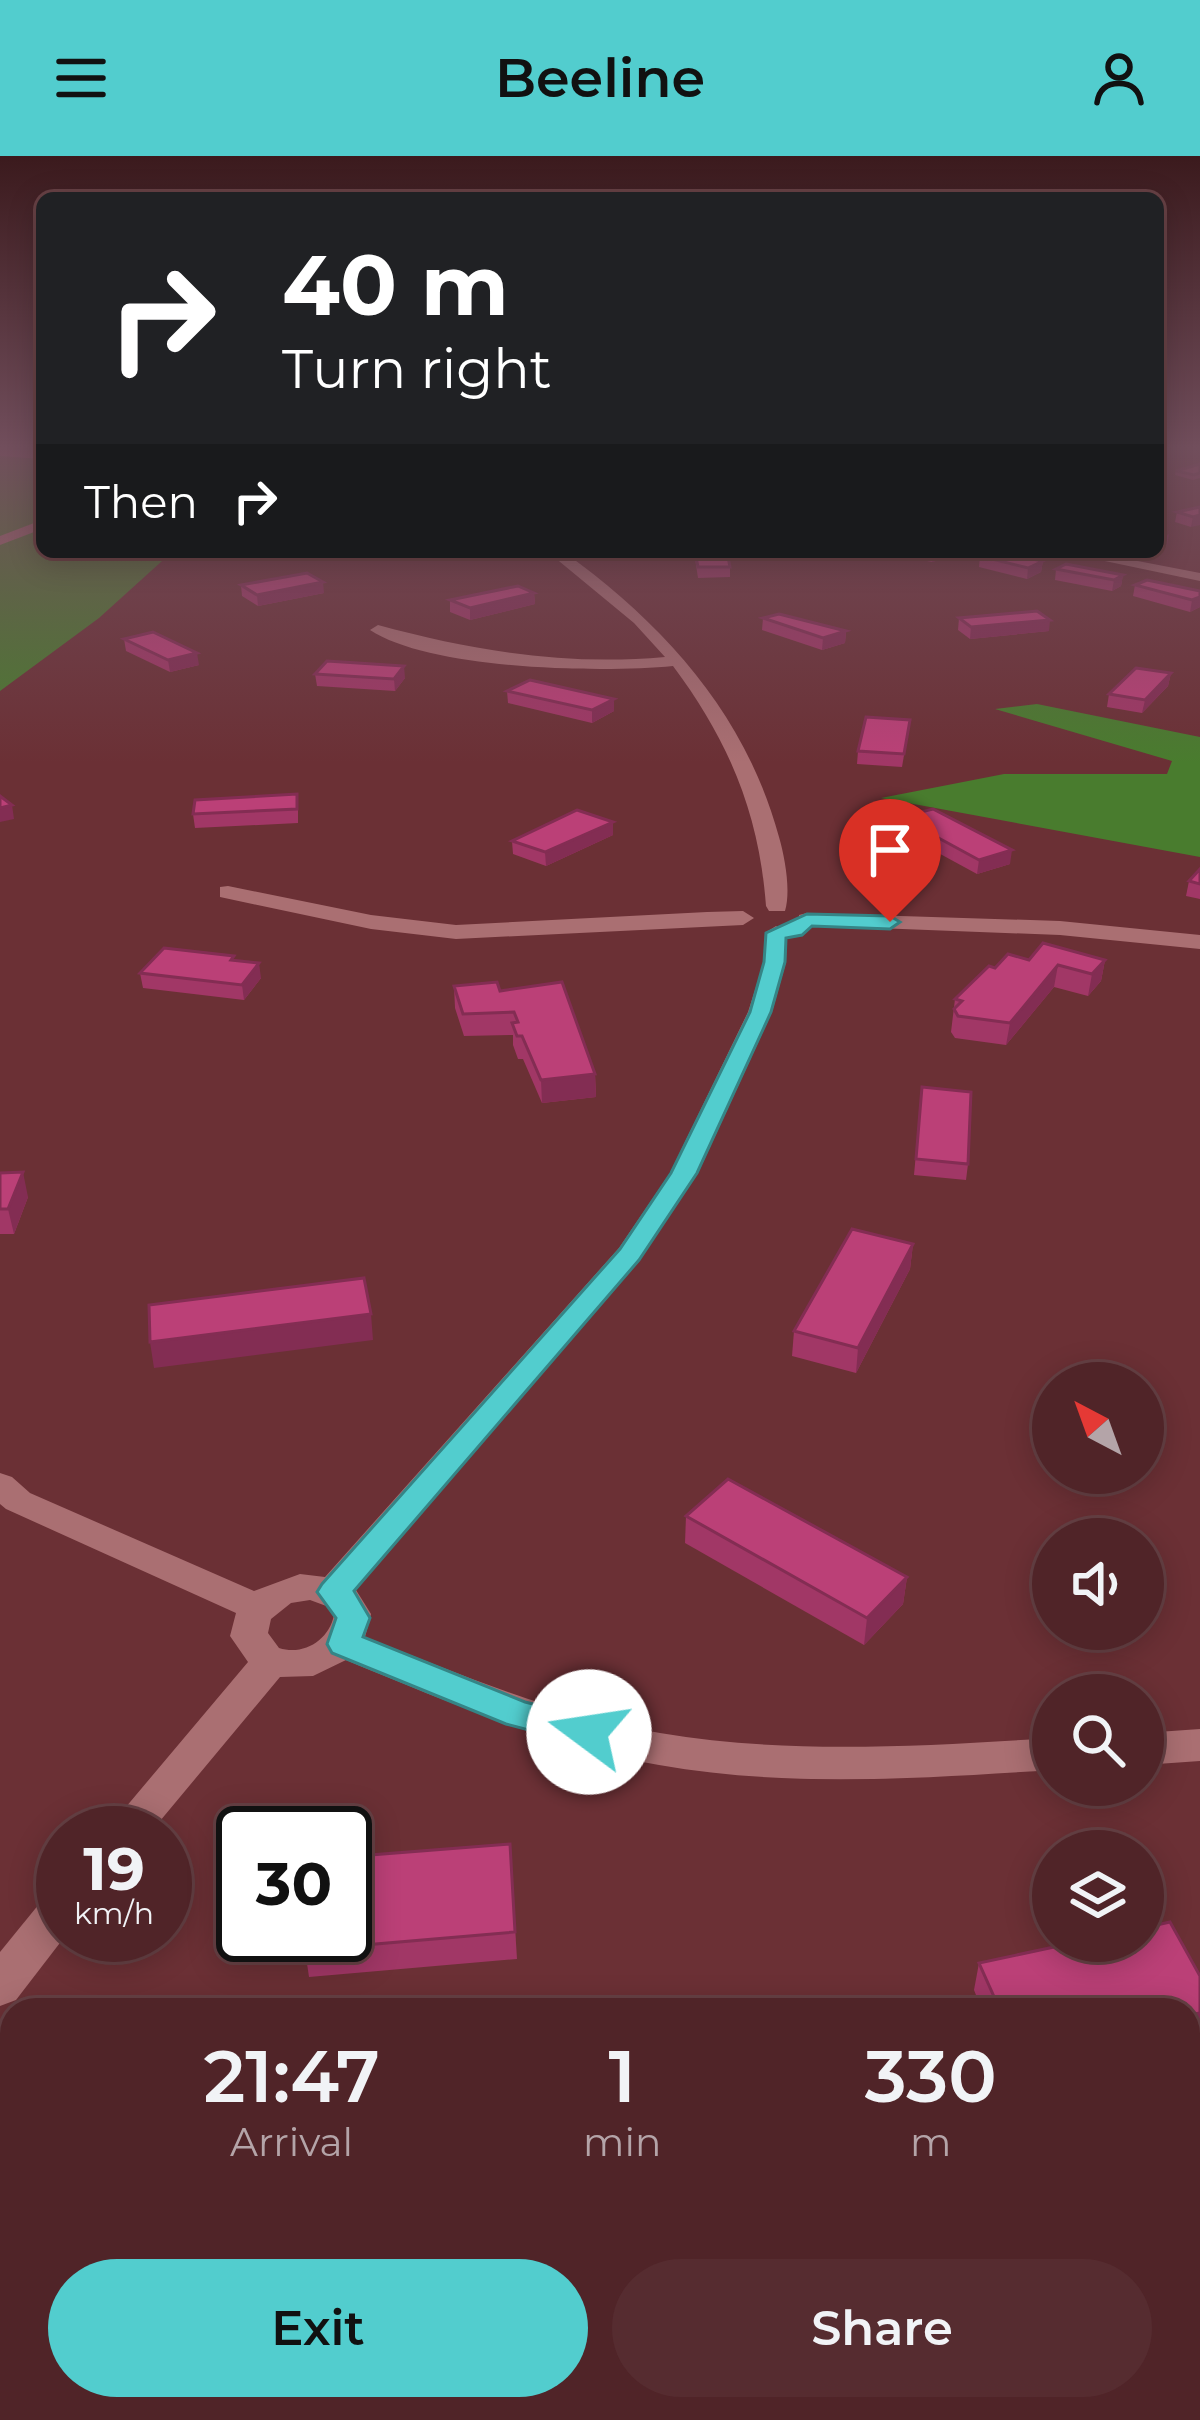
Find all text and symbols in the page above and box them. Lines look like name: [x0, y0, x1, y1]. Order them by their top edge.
icon: menu: [48, 45, 114, 111]
text: Beeline: [495, 45, 705, 111]
icon: person: [1086, 45, 1152, 111]
text: 40 m: [282, 234, 509, 336]
icon: right: [84, 240, 240, 396]
text: Turn right: [282, 336, 552, 402]
icon: right: [222, 468, 288, 534]
text: Then: [84, 474, 198, 529]
pin: [839, 799, 941, 922]
icon: arrive: [857, 817, 923, 883]
north arrow: [1032, 1362, 1164, 1494]
map controls: [1032, 1362, 1164, 1962]
button: sound: [1032, 1518, 1164, 1650]
position arrow: [526, 1669, 652, 1795]
button: search: [1032, 1674, 1164, 1806]
speed limit sign: 30: [216, 1806, 372, 1962]
button: layers: [1032, 1830, 1164, 1962]
text: 19: [83, 1832, 145, 1905]
text: km/h: [74, 1895, 154, 1932]
text: 21:47: [203, 2032, 380, 2120]
text: 1: [609, 2032, 636, 2120]
text: 330: [865, 2032, 997, 2120]
text: Arrival: [230, 2118, 353, 2166]
text: min: [583, 2118, 661, 2166]
text: m: [910, 2118, 951, 2166]
button: Exit: [48, 2259, 588, 2397]
button: Share: [612, 2259, 1152, 2397]

